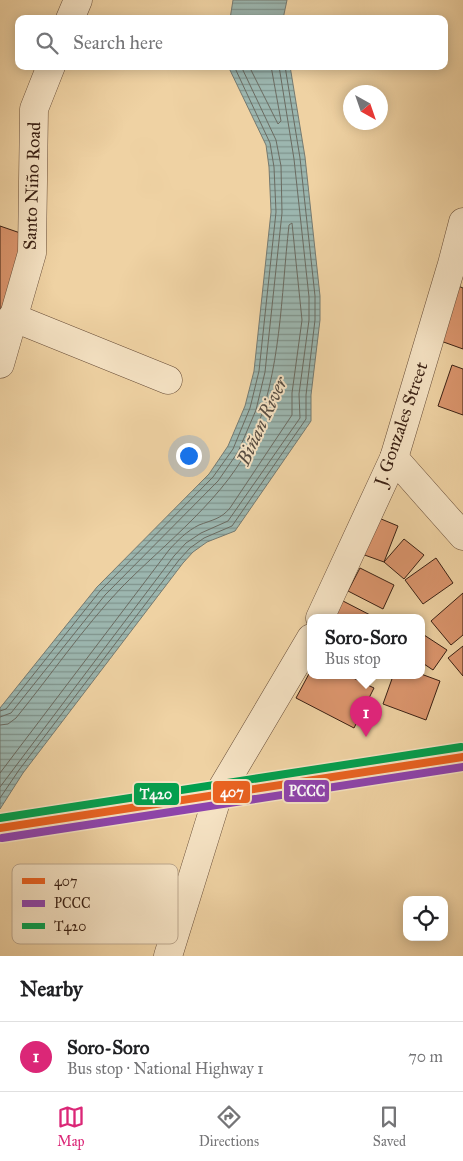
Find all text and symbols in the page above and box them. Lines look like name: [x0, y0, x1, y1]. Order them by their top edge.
search box: [15, 15, 448, 70]
icon: search: [33, 29, 61, 57]
text: Search here: [73, 31, 163, 54]
north arrow: [343, 85, 388, 130]
street label: Santo Niño Road: [19, 121, 45, 251]
street label: J. Gonzales Street: [369, 358, 434, 491]
water label: Biñan River: [231, 372, 293, 470]
your location: [176, 443, 202, 469]
popup: [307, 614, 425, 679]
text: Soro-Soro: [325, 626, 407, 649]
text: Bus stop: [325, 649, 381, 668]
pin: 1: [350, 696, 382, 737]
line badge: PCCC: [283, 779, 330, 803]
line badge: 407: [212, 780, 251, 804]
line badge: T420: [133, 782, 180, 806]
text: PCCC: [289, 783, 325, 800]
text: 407: [220, 784, 244, 802]
text: T420: [139, 786, 172, 804]
legend: [12, 864, 178, 944]
text: 407: [54, 873, 77, 890]
text: PCCC: [54, 895, 91, 912]
map controls: [403, 896, 448, 941]
button: locate: [403, 896, 448, 941]
text: T420: [54, 918, 86, 935]
text: Nearby: [20, 976, 83, 1002]
text: Soro-Soro: [67, 1036, 149, 1059]
text: 1: [33, 1047, 39, 1066]
text: 70 m: [408, 1047, 443, 1066]
text: Bus stop · National Highway 1: [67, 1059, 263, 1078]
tab: Map: [57, 1103, 85, 1150]
tab: Directions: [199, 1103, 259, 1150]
tab: Saved: [373, 1103, 406, 1150]

